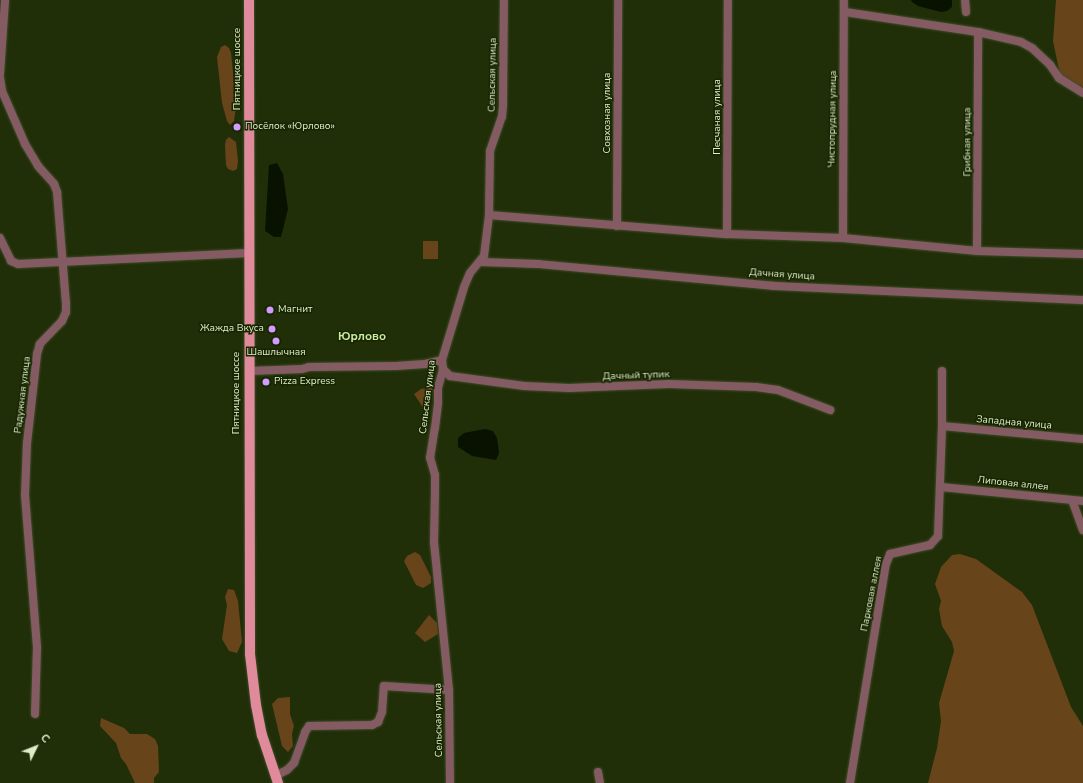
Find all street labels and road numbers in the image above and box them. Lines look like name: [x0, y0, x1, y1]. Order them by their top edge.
street label: Пятницкое шоссе: [232, 28, 244, 110]
street label: Сельская улица: [486, 38, 500, 112]
street label: Чистопрудная улица: [826, 70, 840, 168]
street label: Совхозная улица: [602, 73, 614, 153]
street label: Песчаная улица: [712, 79, 724, 155]
street label: Грибная улица: [962, 107, 974, 177]
street label: Дачная улица: [749, 267, 815, 283]
street label: Пятницкое шоссе: [231, 352, 243, 434]
street label: Радужная улица: [12, 356, 34, 434]
street label: Сельская улица: [418, 359, 438, 435]
street label: Дачный тупик: [602, 369, 670, 383]
street label: Западная улица: [976, 414, 1052, 432]
street label: Липовая аллея: [977, 474, 1049, 494]
street label: Парковая аллея: [859, 555, 885, 633]
street label: Сельская улица: [432, 683, 446, 757]

